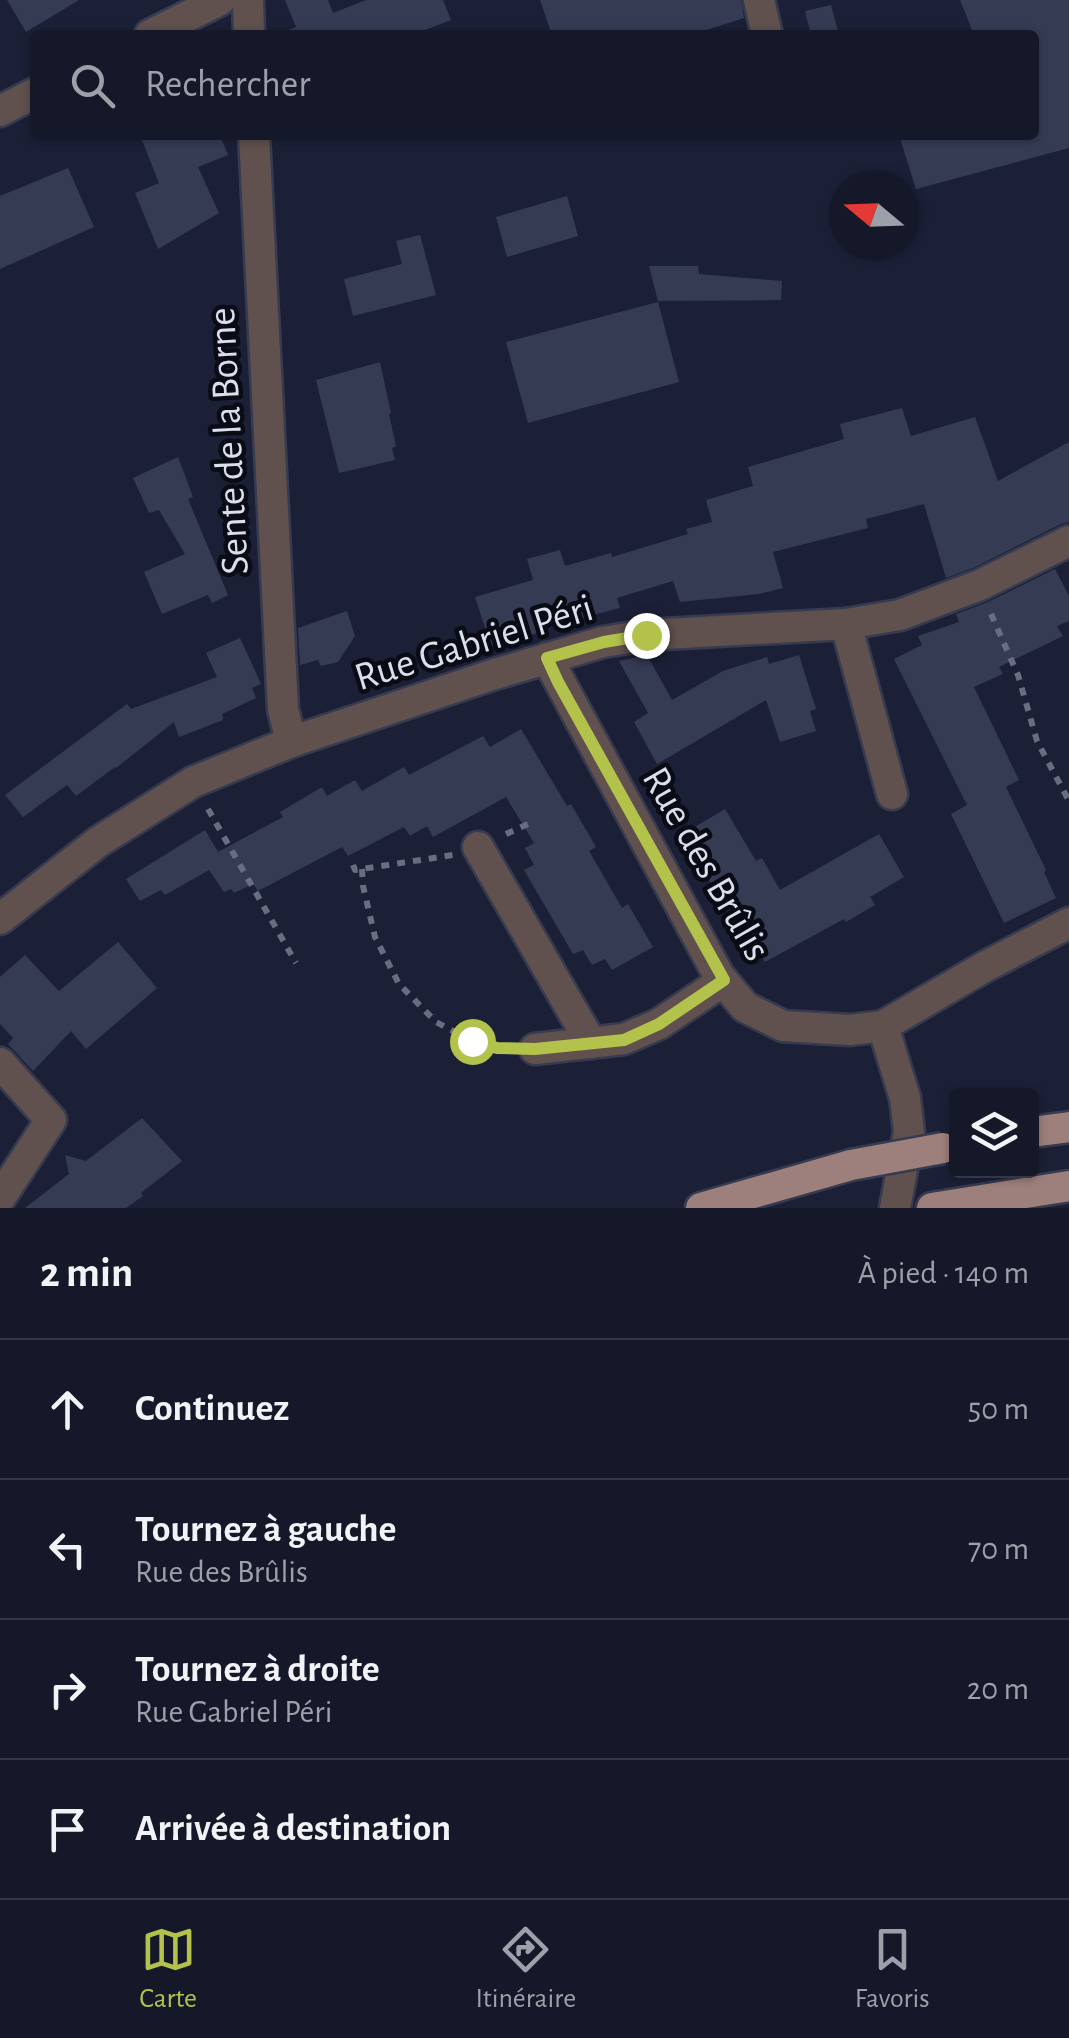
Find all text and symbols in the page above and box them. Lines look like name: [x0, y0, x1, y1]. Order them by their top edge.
search box: [30, 30, 1039, 140]
icon: search: [65, 58, 120, 113]
text: Rechercher: [145, 66, 311, 104]
north arrow: [829, 170, 919, 260]
street label: Sente de la Borne: [202, 306, 256, 576]
street label: Rue Gabriel Péri: [350, 588, 598, 698]
route end: [624, 613, 670, 659]
street label: Rue des Brûlis: [635, 760, 777, 968]
route start: [450, 1019, 496, 1065]
map controls: [949, 1088, 1039, 1178]
button: layers: [949, 1088, 1039, 1178]
text: 2 min: [40, 1252, 133, 1294]
text: À pied · 140 m: [858, 1257, 1029, 1289]
icon: ahead: [40, 1382, 95, 1437]
text: Continuez: [135, 1390, 289, 1428]
text: 50 m: [968, 1393, 1029, 1425]
text: Tournez à gauche: [135, 1511, 397, 1549]
icon: left: [40, 1522, 95, 1577]
text: 70 m: [968, 1533, 1029, 1565]
text: Rue des Brûlis: [135, 1556, 308, 1588]
text: Tournez à droite: [135, 1651, 380, 1689]
icon: right: [40, 1662, 95, 1717]
text: 20 m: [967, 1673, 1029, 1705]
text: Rue Gabriel Péri: [135, 1696, 332, 1728]
icon: arrive: [40, 1802, 95, 1857]
text: Arrivée à destination: [135, 1810, 451, 1848]
tab: Carte: [139, 1922, 197, 2016]
tab: Itinéraire: [475, 1922, 576, 2016]
tab: Favoris: [855, 1922, 930, 2016]

